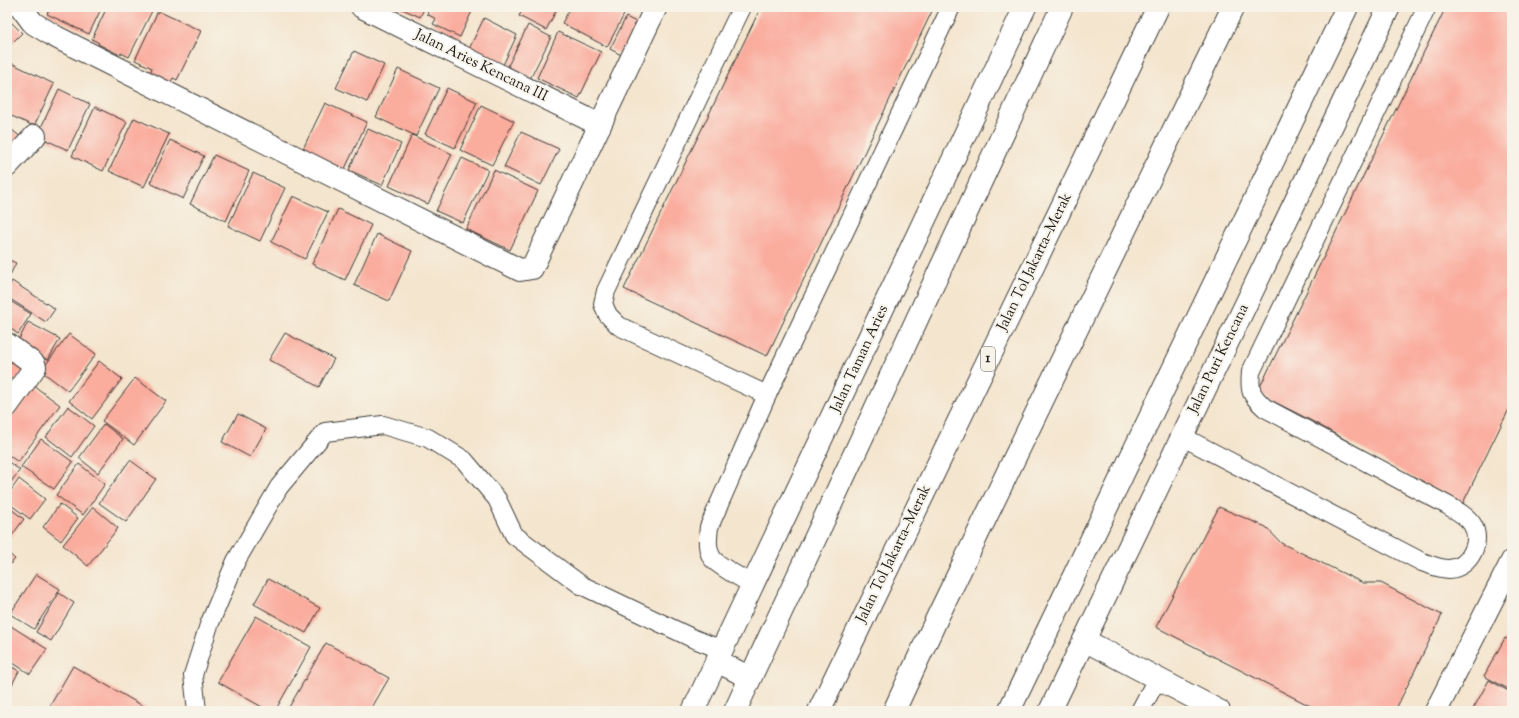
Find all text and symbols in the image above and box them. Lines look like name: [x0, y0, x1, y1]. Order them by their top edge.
street label: Jalan Aries Kencana III: [410, 24, 551, 107]
street label: Jalan Tol Jakarta–Merak: [992, 189, 1078, 336]
street label: Jalan Puri Kencana: [1183, 300, 1255, 418]
street label: Jalan Taman Aries: [825, 302, 894, 417]
road number: 1: [981, 347, 995, 371]
street label: Jalan Tol Jakarta–Merak: [851, 481, 937, 628]

